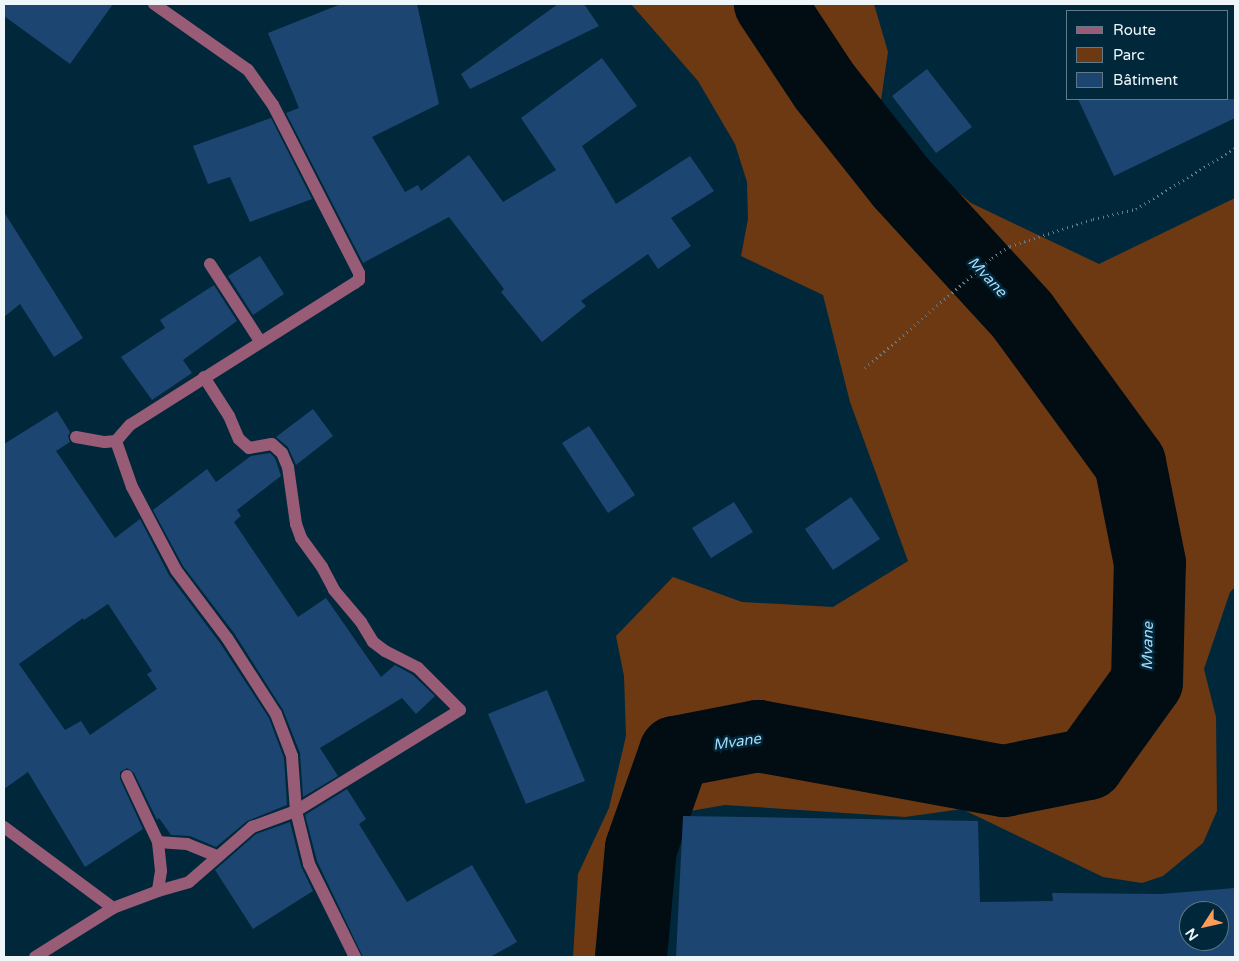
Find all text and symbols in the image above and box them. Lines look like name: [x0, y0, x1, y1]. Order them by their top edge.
legend: [1066, 10, 1229, 100]
text: Route: [1113, 21, 1156, 39]
text: Parc: [1113, 46, 1145, 64]
text: Bâtiment: [1113, 71, 1178, 89]
water label: Mvane: [964, 253, 1010, 301]
water label: Mvane: [1139, 622, 1157, 670]
water label: Mvane: [712, 730, 762, 754]
north arrow: [1179, 901, 1229, 951]
text: N: [1182, 925, 1202, 944]

